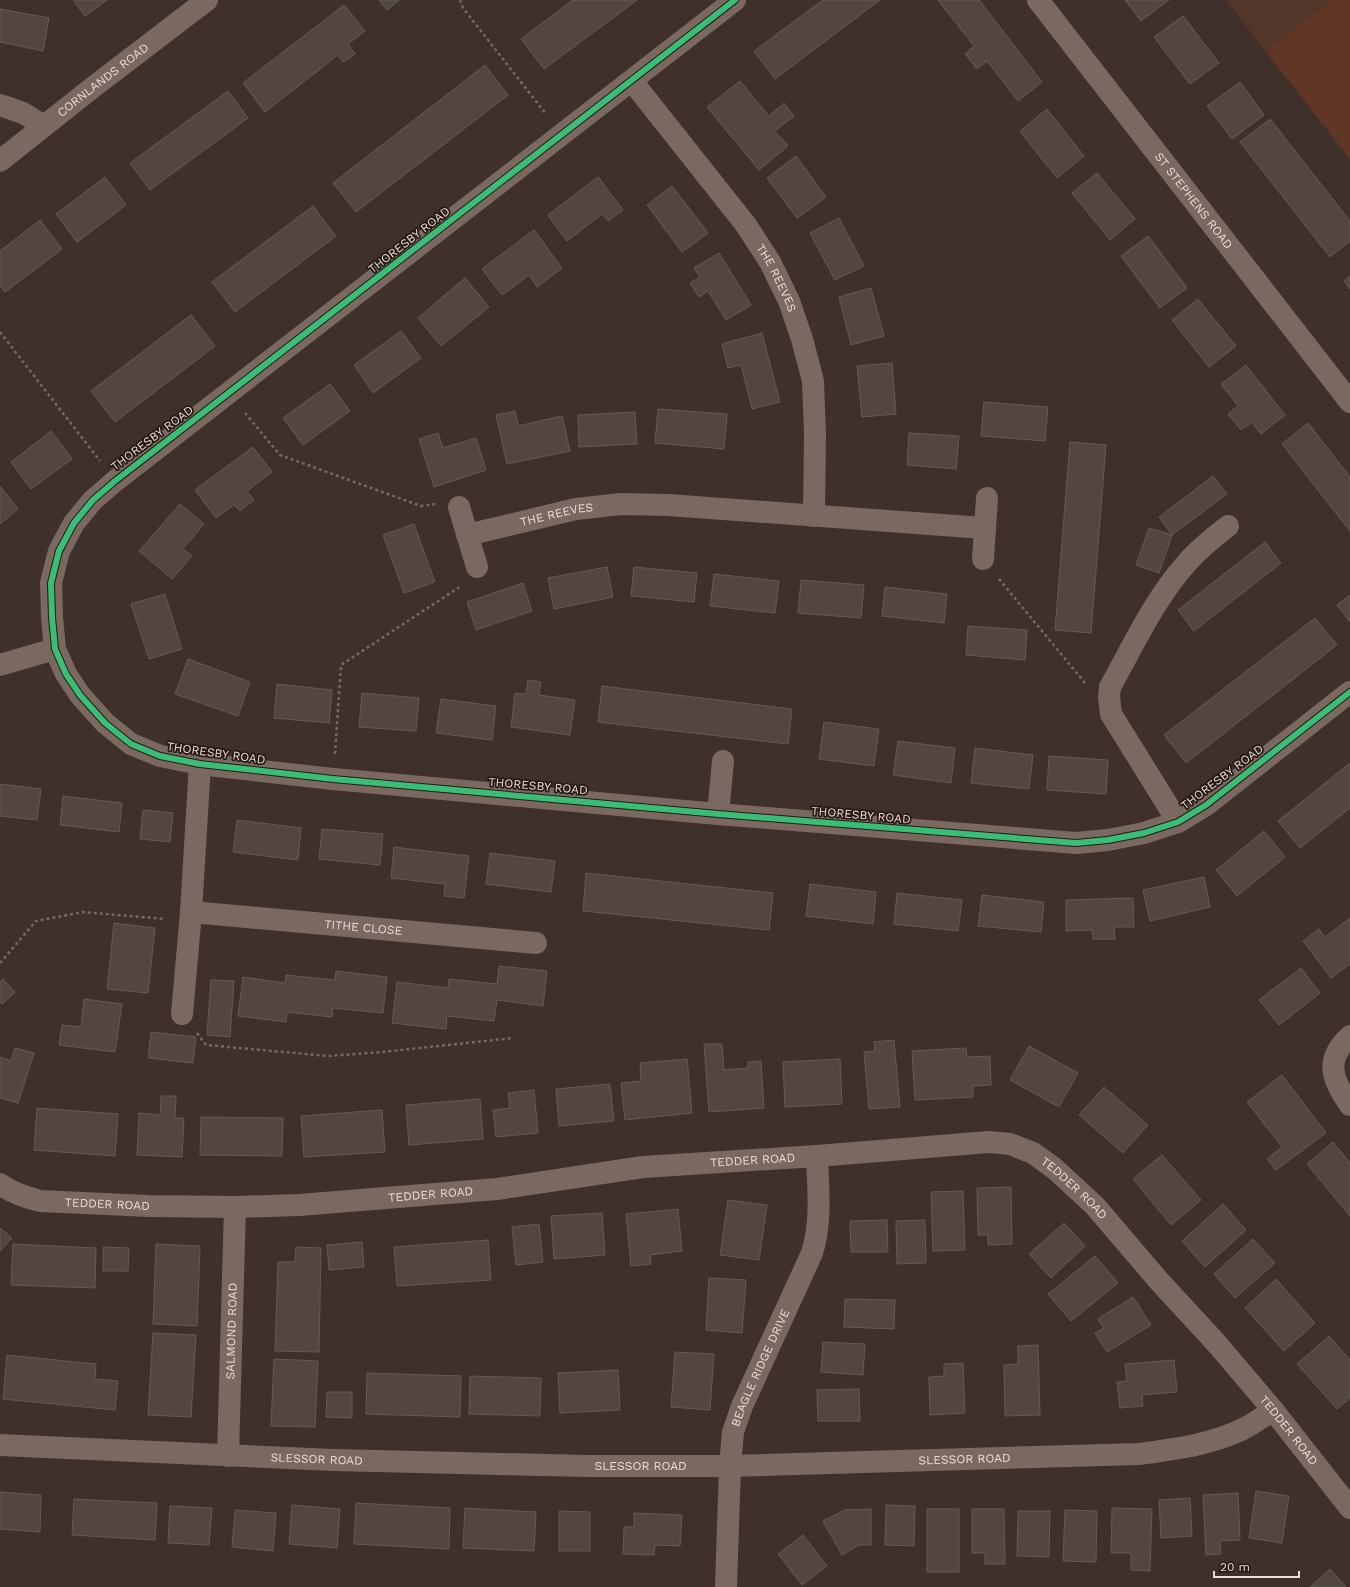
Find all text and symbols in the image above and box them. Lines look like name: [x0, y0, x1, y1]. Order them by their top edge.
street label: CORNLANDS ROAD: [55, 40, 151, 120]
street label: ST STEPHENS ROAD: [1152, 150, 1236, 252]
street label: THORESBY ROAD: [365, 204, 453, 276]
street label: THE REEVES: [753, 242, 799, 314]
street label: THORESBY ROAD: [108, 402, 196, 474]
street label: THE REEVES: [519, 500, 594, 529]
street label: THORESBY ROAD: [166, 739, 266, 767]
street label: THORESBY ROAD: [1178, 741, 1266, 813]
street label: THORESBY ROAD: [488, 775, 588, 797]
street label: THORESBY ROAD: [811, 804, 911, 826]
street label: TITHE CLOSE: [324, 917, 403, 938]
street label: TEDDER ROAD: [710, 1150, 796, 1170]
street label: TEDDER ROAD: [1038, 1154, 1110, 1222]
street label: TEDDER ROAD: [388, 1184, 474, 1205]
street label: TEDDER ROAD: [64, 1195, 150, 1213]
street label: SALMOND ROAD: [223, 1283, 240, 1380]
street label: BEAGLE RIDGE DRIVE: [728, 1307, 793, 1428]
street label: TEDDER ROAD: [1257, 1393, 1321, 1468]
street label: SLESSOR ROAD: [270, 1450, 363, 1468]
street label: SLESSOR ROAD: [918, 1451, 1011, 1467]
street label: SLESSOR ROAD: [594, 1459, 687, 1473]
scale bar: [1214, 1553, 1299, 1579]
text: 20 m: [1220, 1560, 1250, 1574]

